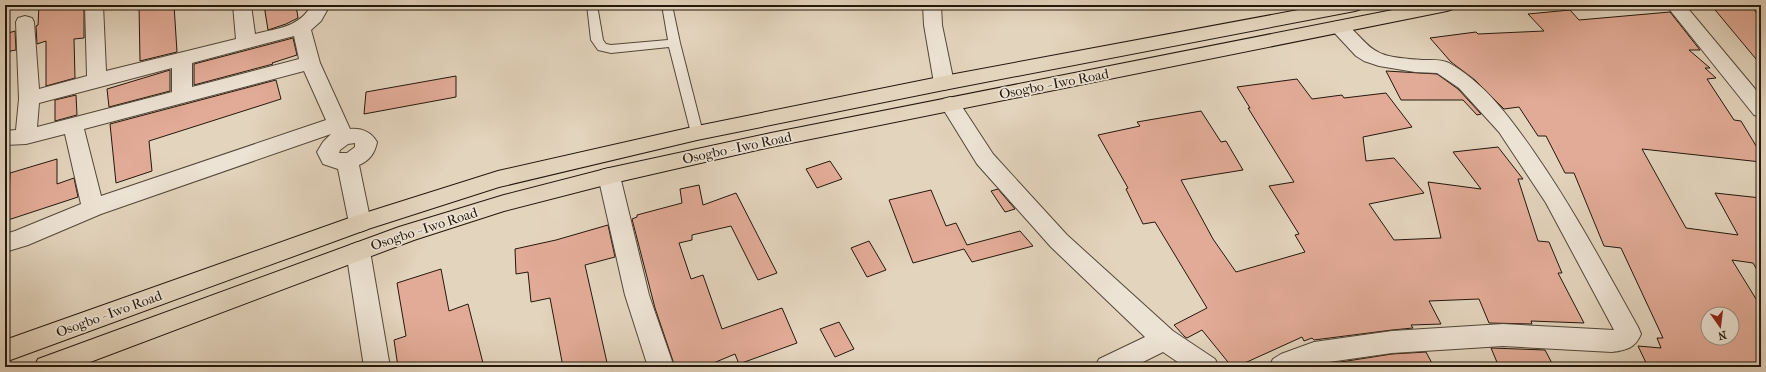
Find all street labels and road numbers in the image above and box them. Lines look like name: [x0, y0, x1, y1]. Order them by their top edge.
street label: Osogbo - Iwo Road: [998, 65, 1111, 103]
street label: Osogbo - Iwo Road: [681, 128, 794, 168]
street label: Osogbo - Iwo Road: [368, 204, 480, 254]
street label: Osogbo - Iwo Road: [54, 287, 165, 341]

